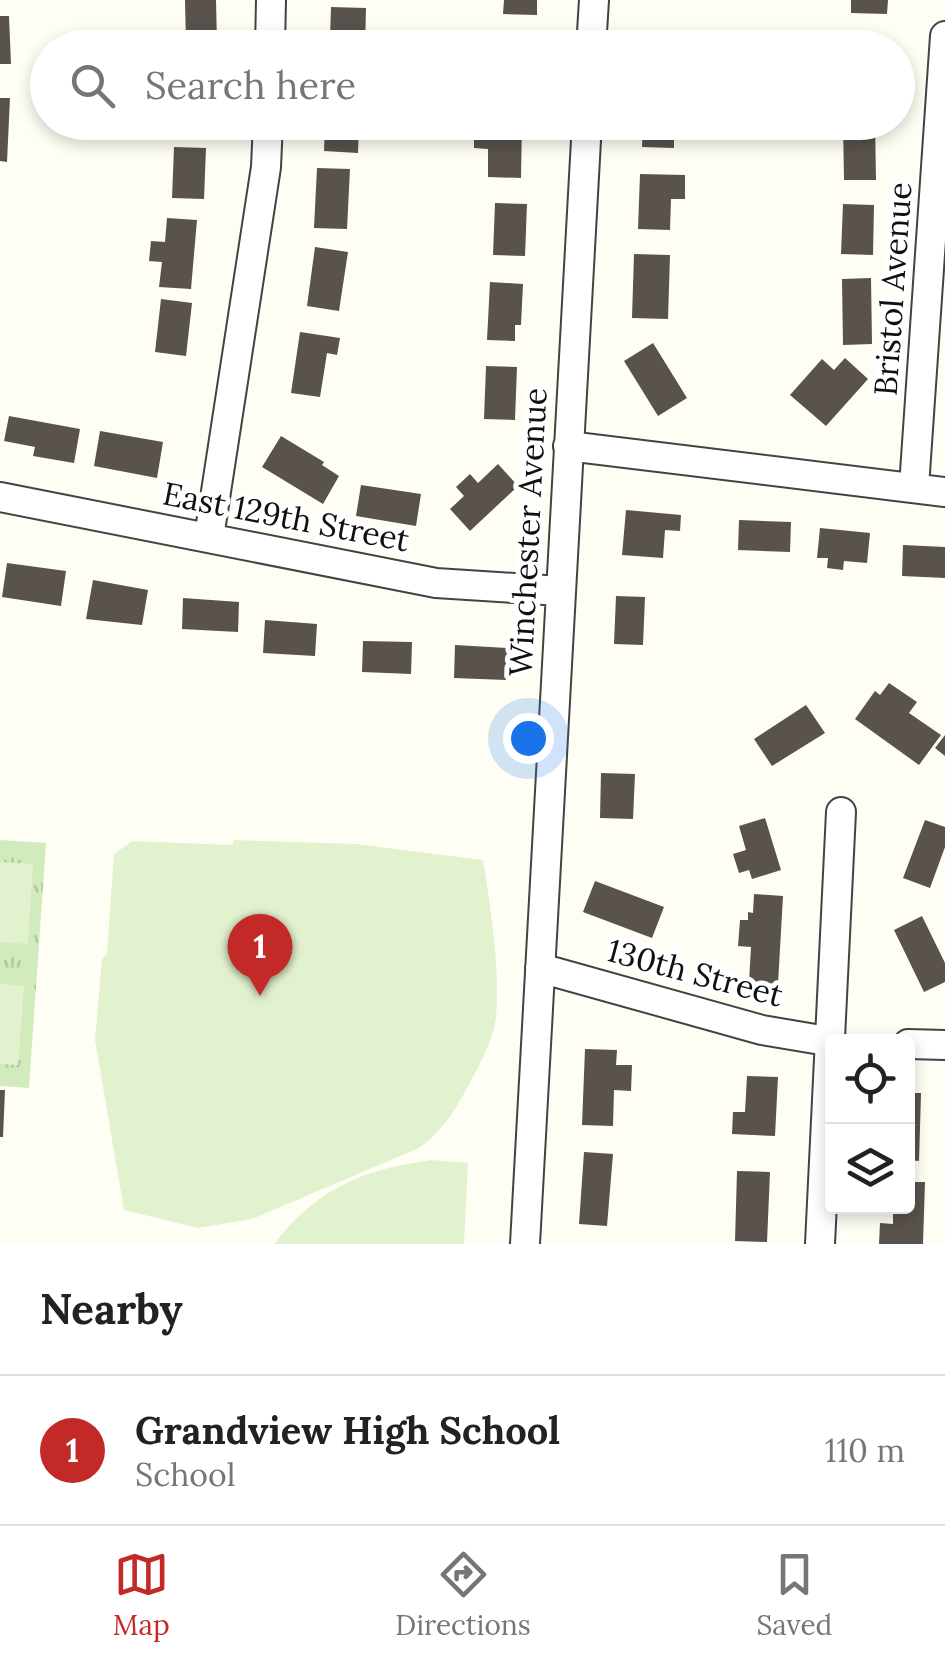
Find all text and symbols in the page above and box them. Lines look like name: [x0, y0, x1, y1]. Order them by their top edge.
search box: [30, 30, 915, 140]
icon: search: [65, 58, 120, 113]
text: Search here: [145, 61, 356, 109]
street label: Bristol Avenue: [865, 181, 920, 397]
street label: Winchester Avenue: [499, 387, 556, 677]
street label: East 129th Street: [159, 473, 413, 561]
your location: [503, 713, 554, 764]
pin: 1: [228, 914, 292, 996]
street label: 130th Street: [603, 929, 788, 1016]
map controls: [825, 1034, 915, 1214]
button: locate: [825, 1034, 915, 1124]
button: layers: [825, 1124, 915, 1214]
text: Nearby: [40, 1282, 183, 1336]
text: Grandview High School: [135, 1406, 560, 1454]
text: 1: [66, 1430, 79, 1471]
text: 110 m: [825, 1430, 905, 1471]
text: School: [135, 1454, 235, 1495]
tab: Map: [113, 1547, 170, 1643]
tab: Directions: [395, 1547, 531, 1643]
tab: Saved: [756, 1547, 832, 1643]

